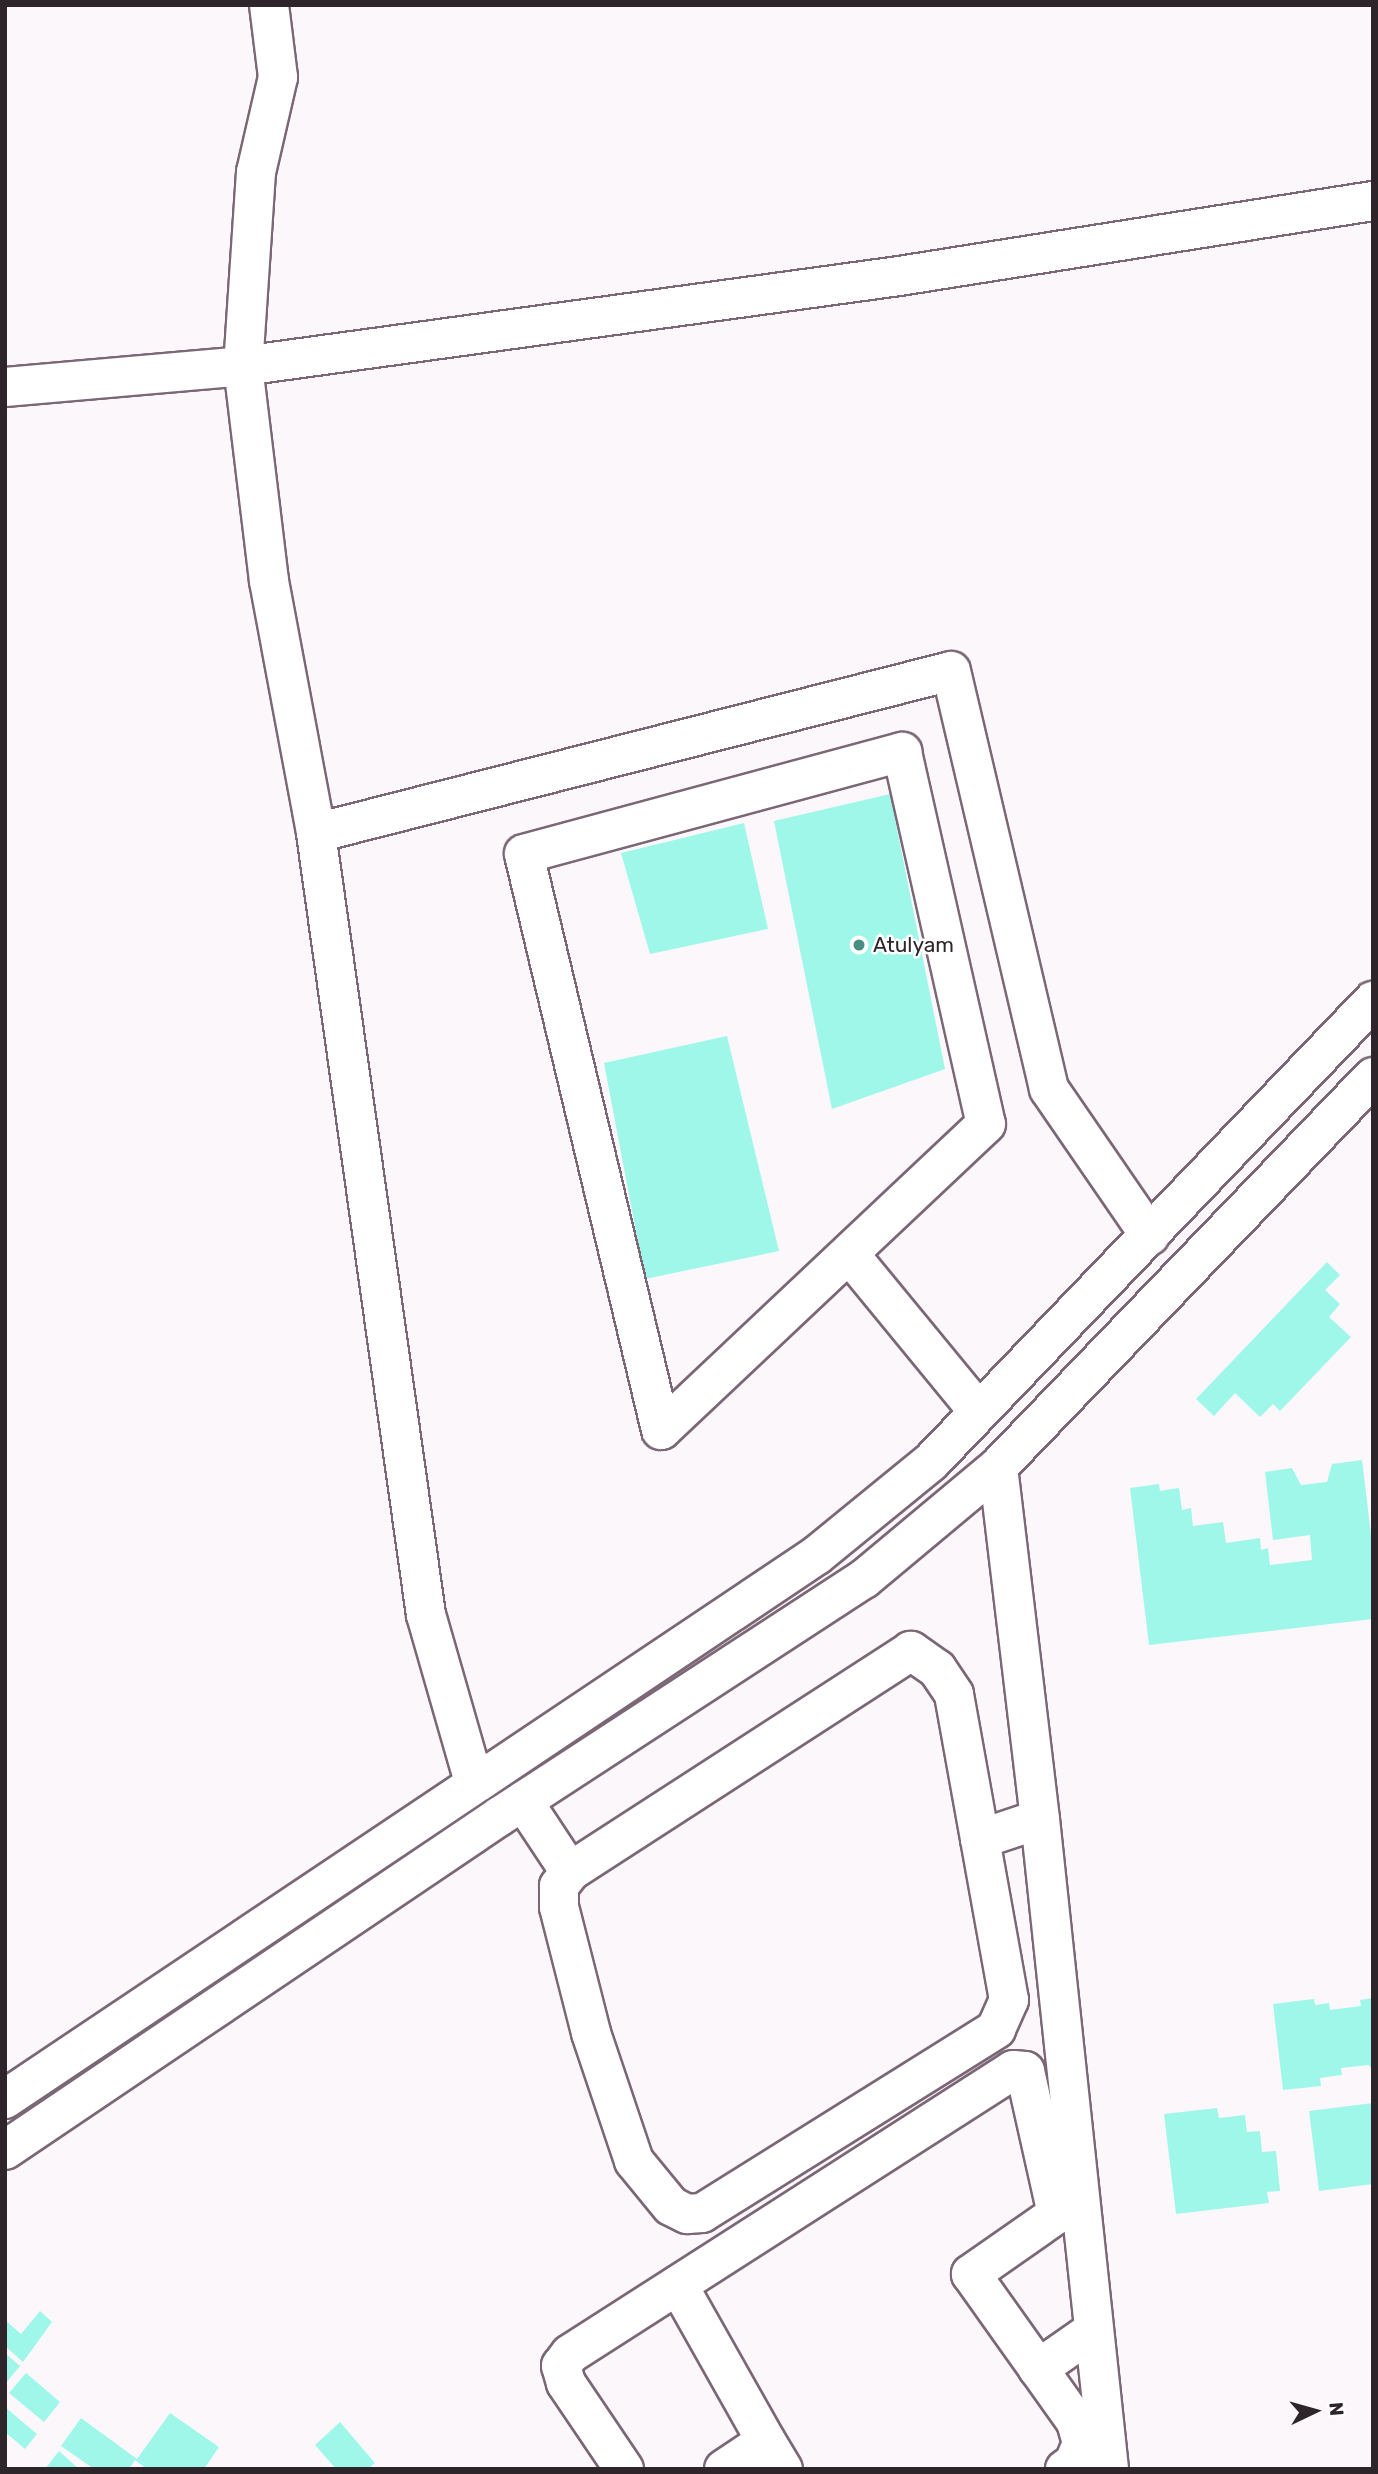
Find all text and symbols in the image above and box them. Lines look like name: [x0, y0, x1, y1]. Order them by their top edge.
place label: Atulyam: [873, 932, 954, 958]
marker: Atulyam: [851, 937, 867, 953]
north arrow: [1280, 2376, 1350, 2446]
text: N: [1324, 2401, 1348, 2417]

